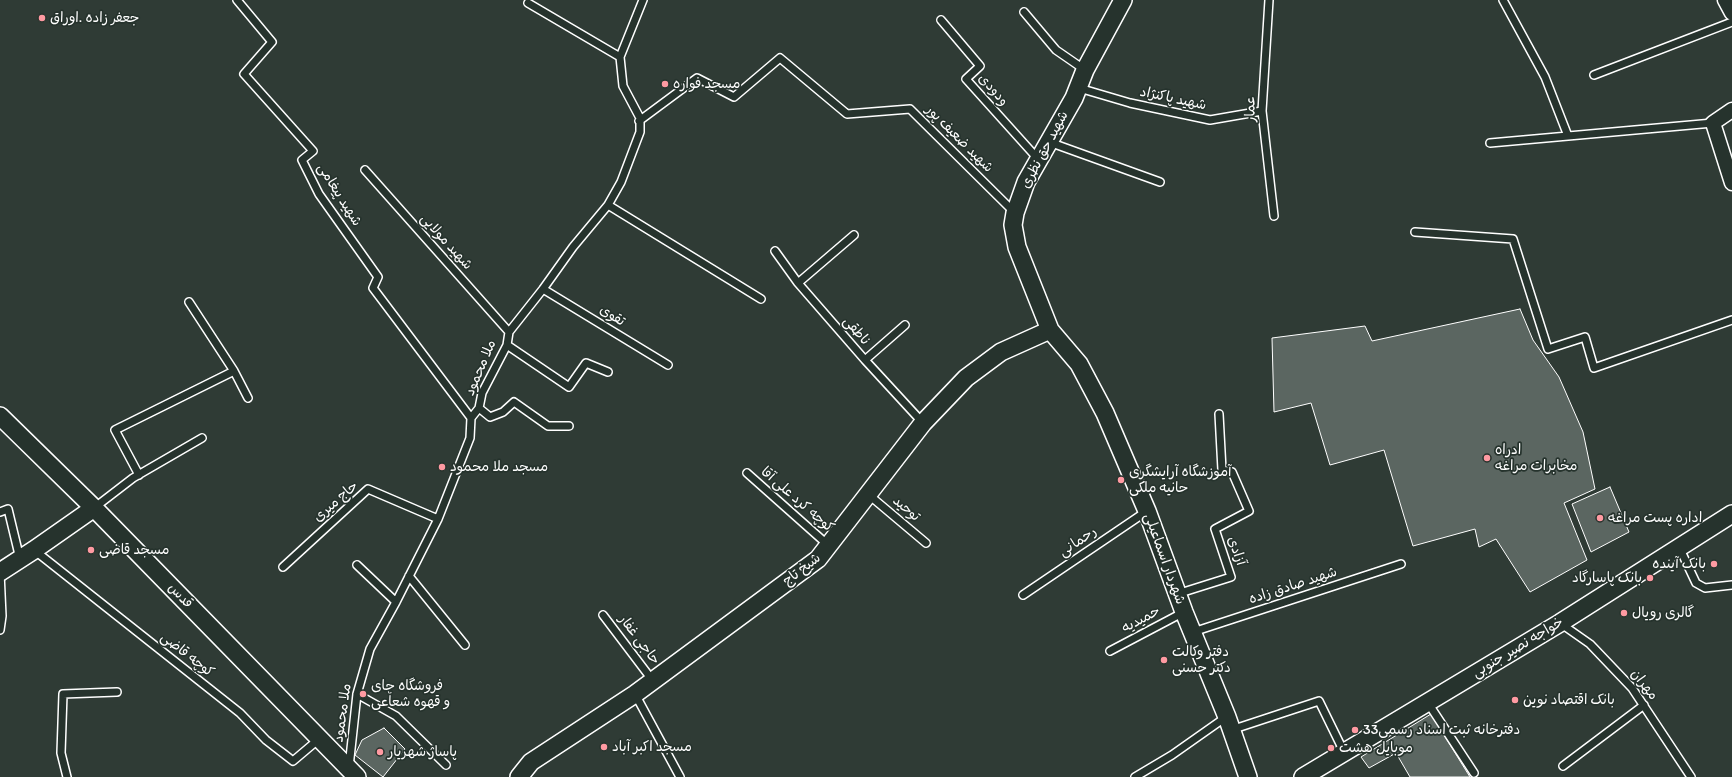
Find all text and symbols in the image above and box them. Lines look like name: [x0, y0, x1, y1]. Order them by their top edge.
place label: جعفر زاده .اوراق: [50, 10, 139, 26]
marker: جعفر زاده .اوراق: [37, 13, 47, 23]
street label: ودودی: [974, 70, 1012, 110]
place label: مسجد فواره: [673, 76, 740, 92]
marker: مسجد فواره: [660, 79, 670, 89]
street label: شهید پاکنژاد: [1138, 84, 1208, 114]
street label: عمار: [1242, 95, 1260, 123]
street label: شهید ضعیف پور: [922, 102, 996, 176]
street label: شهید حق نظری: [1018, 108, 1072, 192]
street label: شهید پیغامی: [313, 161, 365, 229]
street label: شهید مولایی: [416, 210, 476, 274]
street label: تقوی: [596, 302, 628, 330]
street label: ناطقی: [839, 313, 873, 349]
street label: ملا محمود: [462, 338, 500, 398]
place label: ادراه مخابرات مراغه: [1495, 442, 1577, 474]
marker: ادراه مخابرات مراغه: [1482, 453, 1492, 463]
place label: مسجد ملا محمود: [450, 459, 548, 475]
marker: مسجد ملا محمود: [437, 462, 447, 472]
street label: کوچه کرد علی آقا: [757, 464, 837, 536]
place label: آموزشگاه آرایشگری حانیه ملکی: [1129, 464, 1232, 496]
marker: آموزشگاه آرایشگری حانیه ملکی: [1116, 475, 1126, 485]
street label: حاج میری: [310, 478, 362, 526]
street label: توحید: [889, 493, 923, 525]
place label: اداره پست مراغه: [1608, 510, 1702, 526]
street label: شهردار اسماعیلی: [1140, 511, 1188, 607]
marker: اداره پست مراغه: [1595, 513, 1605, 523]
street label: رحمانی: [1056, 523, 1100, 561]
street label: آزادی: [1223, 534, 1249, 568]
place label: مسجد قاضی: [99, 542, 169, 558]
marker: مسجد قاضی: [86, 545, 96, 555]
street label: شیخ تاج: [780, 550, 824, 590]
place label: بانک آینده: [1652, 556, 1706, 572]
marker: بانک آینده: [1709, 559, 1719, 569]
street label: شهید صادق زاده: [1247, 564, 1339, 608]
place label: بانک پاسارگاد: [1572, 570, 1642, 586]
marker: بانک پاسارگاد: [1645, 573, 1655, 583]
street label: قدس: [164, 580, 196, 612]
street label: حمیدیه: [1119, 603, 1163, 637]
place label: گالری رویال: [1632, 605, 1694, 621]
marker: گالری رویال: [1619, 608, 1629, 618]
street label: حاجی غفار: [615, 612, 663, 668]
street label: خواجه نصیر جنوبی: [1469, 614, 1567, 682]
street label: کوچه قاضی: [157, 629, 217, 681]
place label: دفتر وکالت دکتر حسنی: [1172, 644, 1231, 676]
marker: دفتر وکالت دکتر حسنی: [1159, 655, 1169, 665]
street label: مهران: [1627, 666, 1661, 704]
place label: فروشگاه چای و قهوه شعاعی: [371, 678, 450, 710]
street label: ملا محمود: [331, 683, 355, 743]
marker: فروشگاه چای و قهوه شعاعی: [358, 689, 368, 699]
place label: بانک اقتصاد نوین: [1523, 692, 1615, 708]
marker: بانک اقتصاد نوین: [1510, 695, 1520, 705]
place label: دفترخانه ثبت اسناد رسمی33: [1363, 722, 1520, 738]
marker: دفترخانه ثبت اسناد رسمی33: [1350, 725, 1360, 735]
place label: مسجد اکبر آباد: [612, 739, 692, 755]
place label: موبایل هشت: [1339, 740, 1413, 756]
marker: مسجد اکبر آباد: [599, 742, 609, 752]
marker: موبایل هشت: [1326, 743, 1336, 753]
place label: پاساژ شهریار: [388, 744, 457, 760]
marker: پاساژ شهریار: [375, 747, 385, 757]

